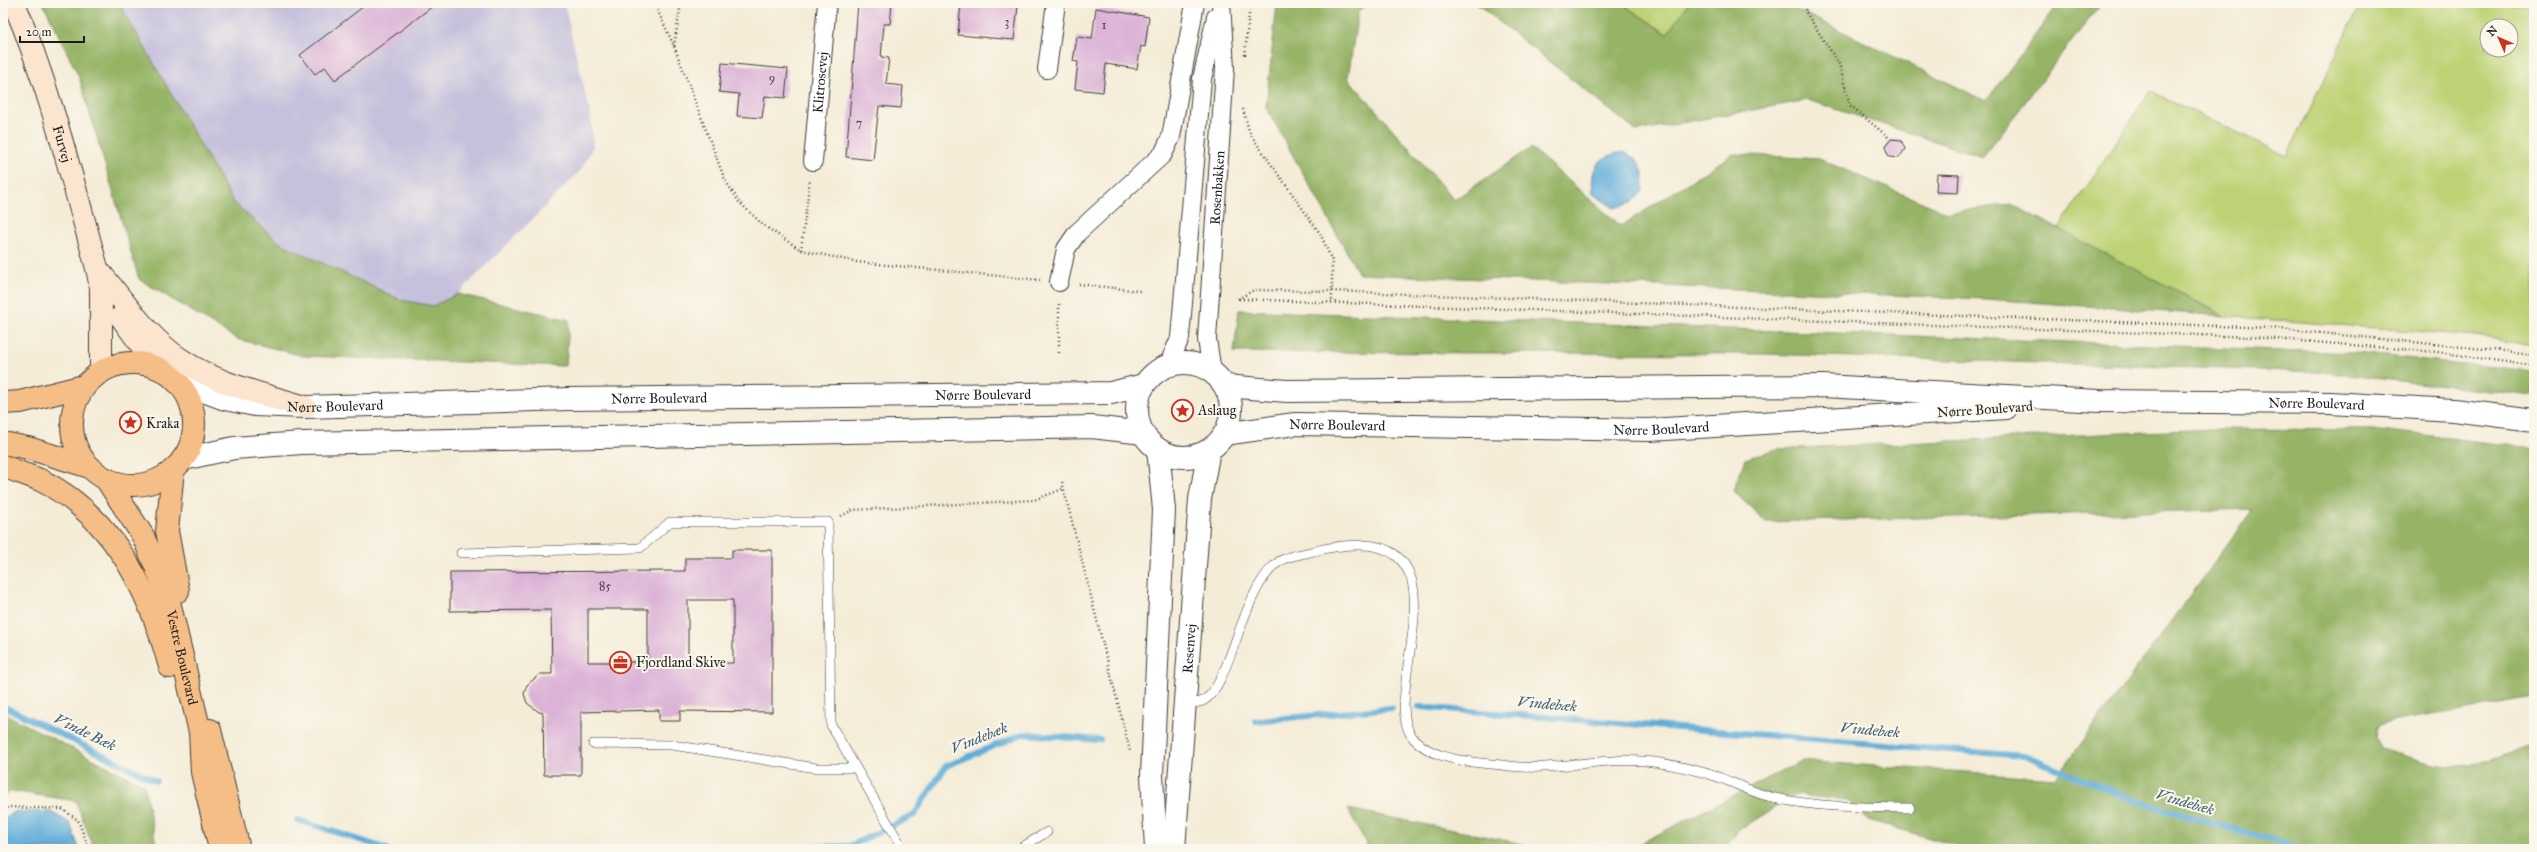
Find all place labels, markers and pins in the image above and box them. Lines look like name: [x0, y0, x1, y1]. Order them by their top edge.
place icon: Aslaug: [1170, 397, 1196, 423]
place label: Aslaug: [1197, 402, 1237, 419]
place icon: Kraka: [117, 410, 143, 436]
place label: Kraka: [146, 415, 180, 432]
office icon: Fjordland Skive: [607, 649, 633, 675]
place label: Fjordland Skive: [636, 654, 726, 671]

